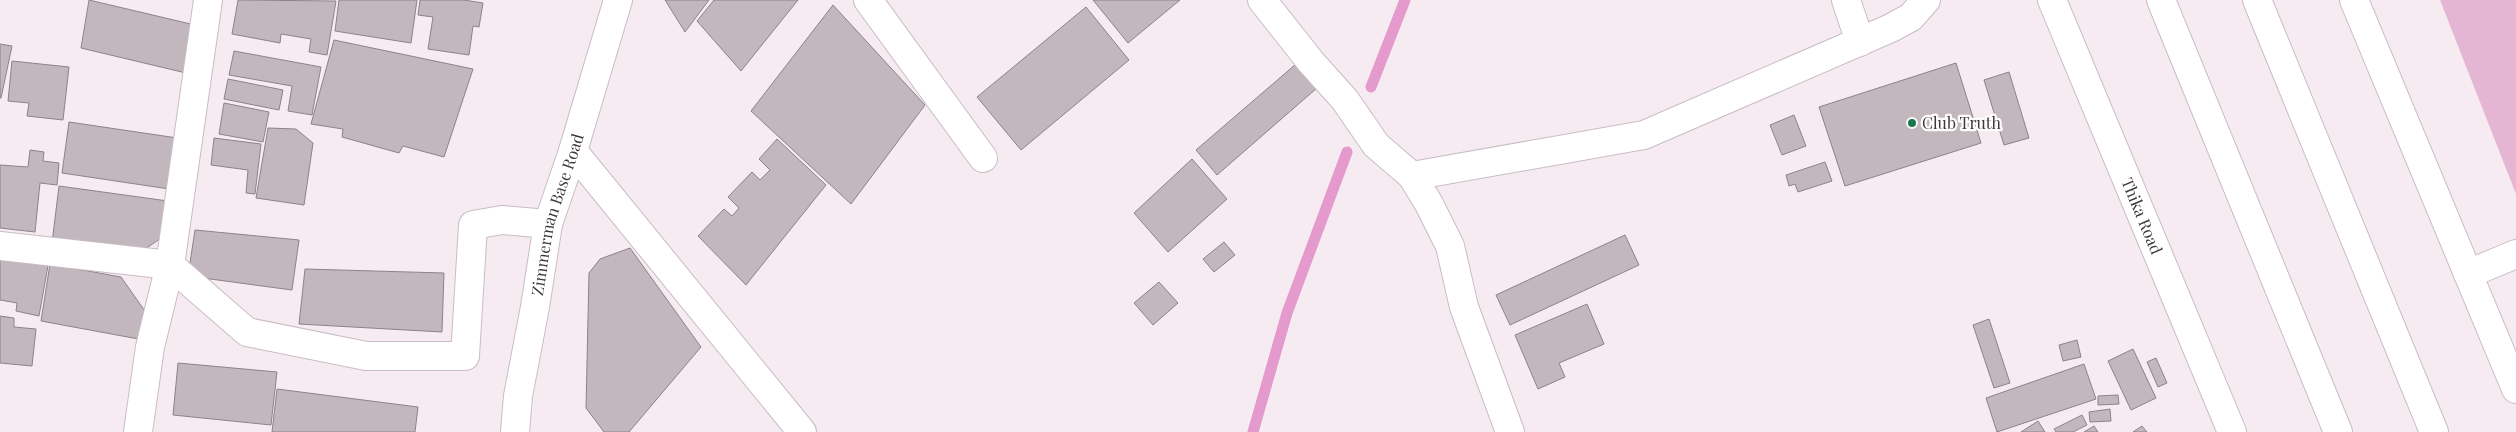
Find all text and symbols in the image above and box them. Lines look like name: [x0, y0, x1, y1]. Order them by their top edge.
place label: Club Truth: [1922, 112, 2002, 133]
marker: Club Truth: [1906, 117, 1918, 129]
street label: Zimmerman Base Road: [526, 131, 588, 297]
street label: Thika Road: [2117, 174, 2168, 257]

